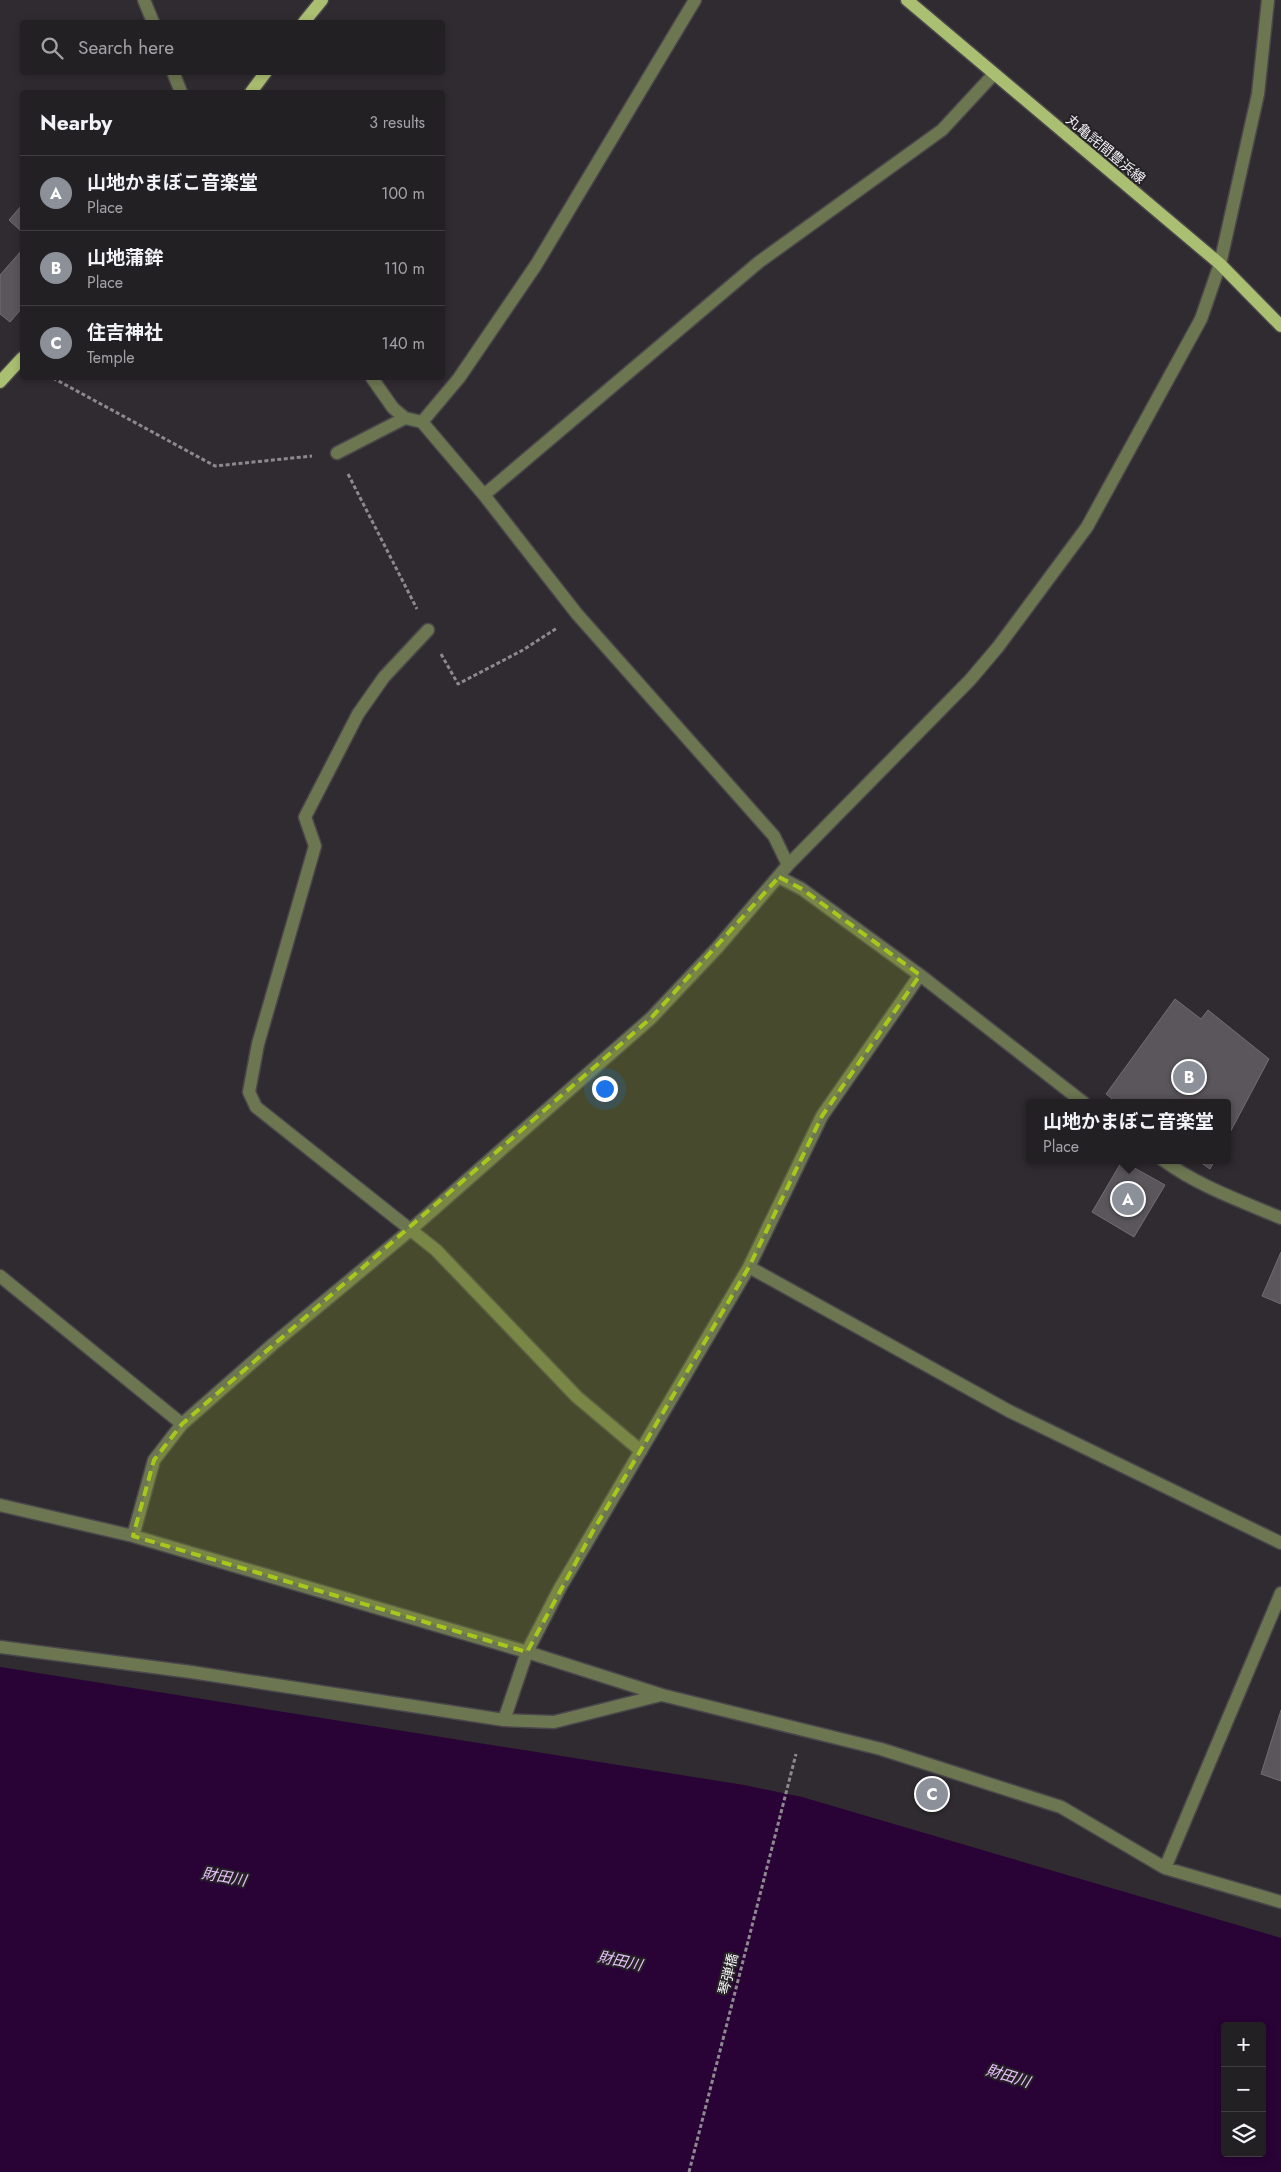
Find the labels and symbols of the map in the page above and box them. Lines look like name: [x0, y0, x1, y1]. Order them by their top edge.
street label: 丸亀詫間豊浜線: [1062, 110, 1150, 188]
pin: B: [1173, 1058, 1205, 1096]
your location: [592, 1076, 618, 1102]
pin: A: [1112, 1180, 1144, 1218]
pin: C: [916, 1775, 948, 1813]
water label: 財田川: [200, 1862, 250, 1892]
water label: 財田川: [596, 1946, 646, 1977]
street label: 琴弾橋: [713, 1951, 743, 1997]
water label: 財田川: [983, 2059, 1035, 2094]

